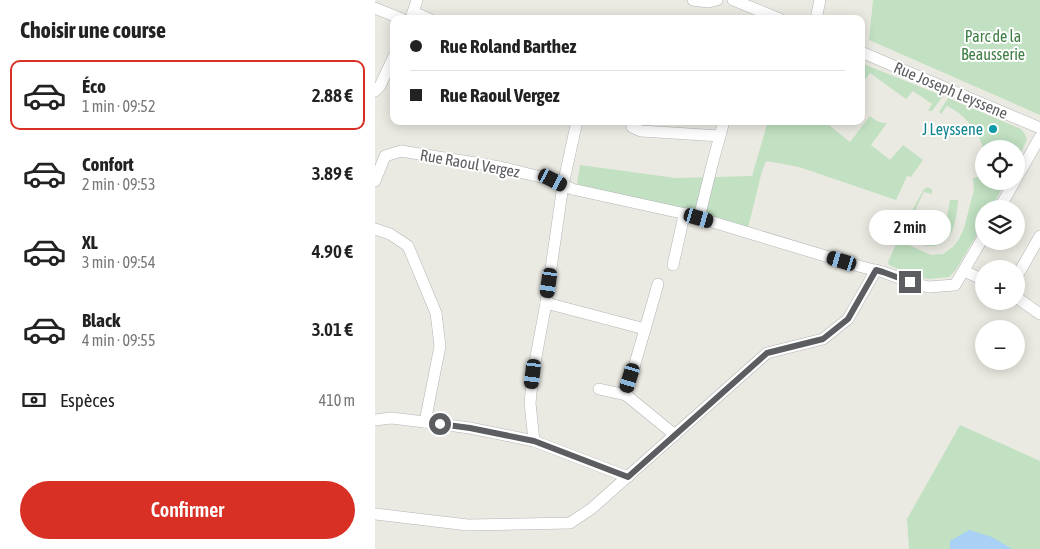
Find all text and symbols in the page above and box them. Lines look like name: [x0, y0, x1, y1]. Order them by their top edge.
text: Choisir une course: [20, 17, 166, 43]
park label: Parc de la Beausserie: [961, 27, 1025, 63]
text: Rue Roland Barthez: [440, 35, 576, 57]
street label: Rue Joseph Leyssene: [891, 58, 1011, 123]
icon: car: [22, 73, 67, 118]
text: Éco: [82, 75, 106, 97]
text: 2.88 €: [312, 84, 353, 106]
text: Rue Raoul Vergez: [440, 84, 560, 106]
text: 1 min · 09:52: [82, 97, 155, 115]
place label: J Leyssene: [922, 120, 983, 139]
marker: J Leyssene: [987, 123, 999, 135]
map controls: [975, 140, 1025, 370]
button: locate: [975, 140, 1025, 190]
street label: Rue Raoul Vergez: [419, 145, 521, 182]
icon: car: [22, 151, 67, 196]
text: Confort: [82, 153, 134, 175]
text: 3.89 €: [312, 162, 353, 184]
car: [536, 167, 569, 193]
text: 2 min · 09:53: [82, 175, 155, 193]
button: layers: [975, 200, 1025, 250]
car: [682, 207, 715, 229]
callout: 2 min: [869, 210, 951, 244]
text: 2 min: [894, 218, 926, 236]
icon: car: [22, 229, 67, 274]
text: XL: [82, 231, 98, 253]
text: 4.90 €: [312, 240, 353, 262]
car: [825, 249, 858, 273]
text: 3 min · 09:54: [82, 253, 155, 271]
button: +: [975, 260, 1025, 310]
car: [539, 267, 558, 299]
route end: [899, 271, 921, 293]
icon: car: [22, 307, 67, 352]
text: Black: [82, 309, 120, 331]
text: 3.01 €: [312, 318, 353, 340]
button: −: [975, 320, 1025, 370]
text: 4 min · 09:55: [82, 331, 155, 349]
car: [523, 358, 542, 390]
car: [618, 361, 641, 395]
icon: cash: [20, 386, 48, 414]
text: Espèces: [60, 389, 115, 411]
text: 410 m: [319, 391, 355, 409]
route start: [429, 413, 451, 435]
button: Confirmer: [20, 481, 355, 539]

